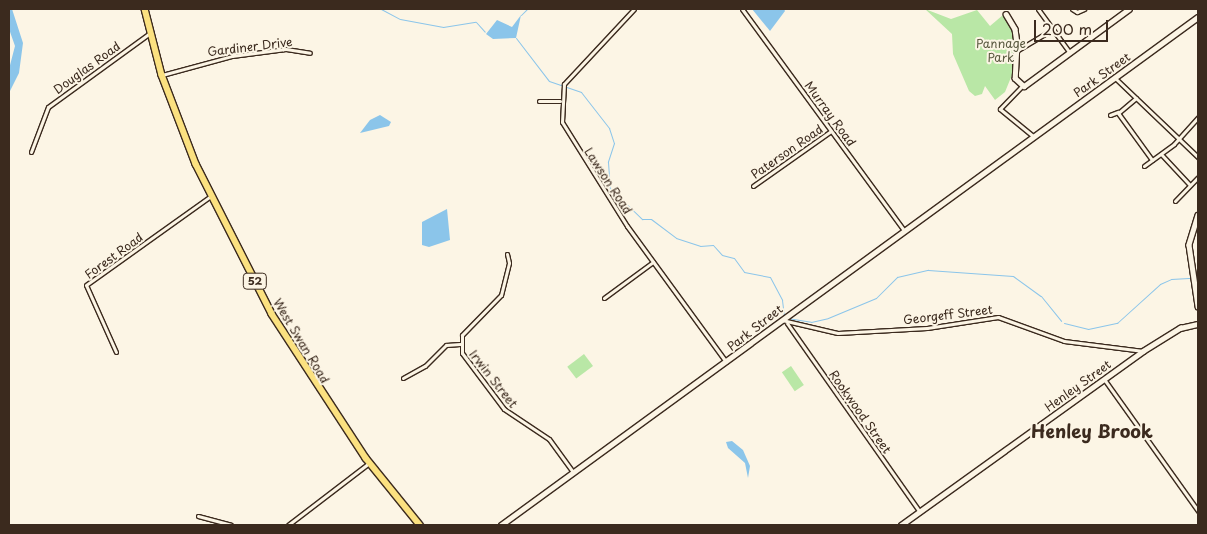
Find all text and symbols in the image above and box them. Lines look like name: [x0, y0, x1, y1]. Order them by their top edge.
scale bar: [1037, 10, 1111, 42]
text: 200 m: [1042, 17, 1092, 40]
street label: Gardiner Drive: [206, 35, 294, 59]
park label: Pannage Park: [976, 37, 1026, 65]
street label: Douglas Road: [51, 39, 123, 97]
street label: Park Street: [1071, 50, 1133, 100]
street label: Murray Road: [802, 79, 858, 149]
street label: Paterson Road: [748, 122, 826, 182]
street label: Lawson Road: [581, 145, 635, 217]
street label: Forest Road: [82, 230, 146, 282]
road number: 52: [242, 272, 268, 290]
street label: West Swan Road: [270, 296, 332, 386]
street label: Park Street: [724, 302, 786, 354]
street label: Georgeff Street: [902, 302, 994, 328]
street label: Irwin Street: [466, 347, 520, 411]
street label: Henley Street: [1042, 357, 1114, 415]
street label: Rookwood Street: [826, 368, 894, 456]
district label: Henley Brook: [1031, 420, 1153, 442]

